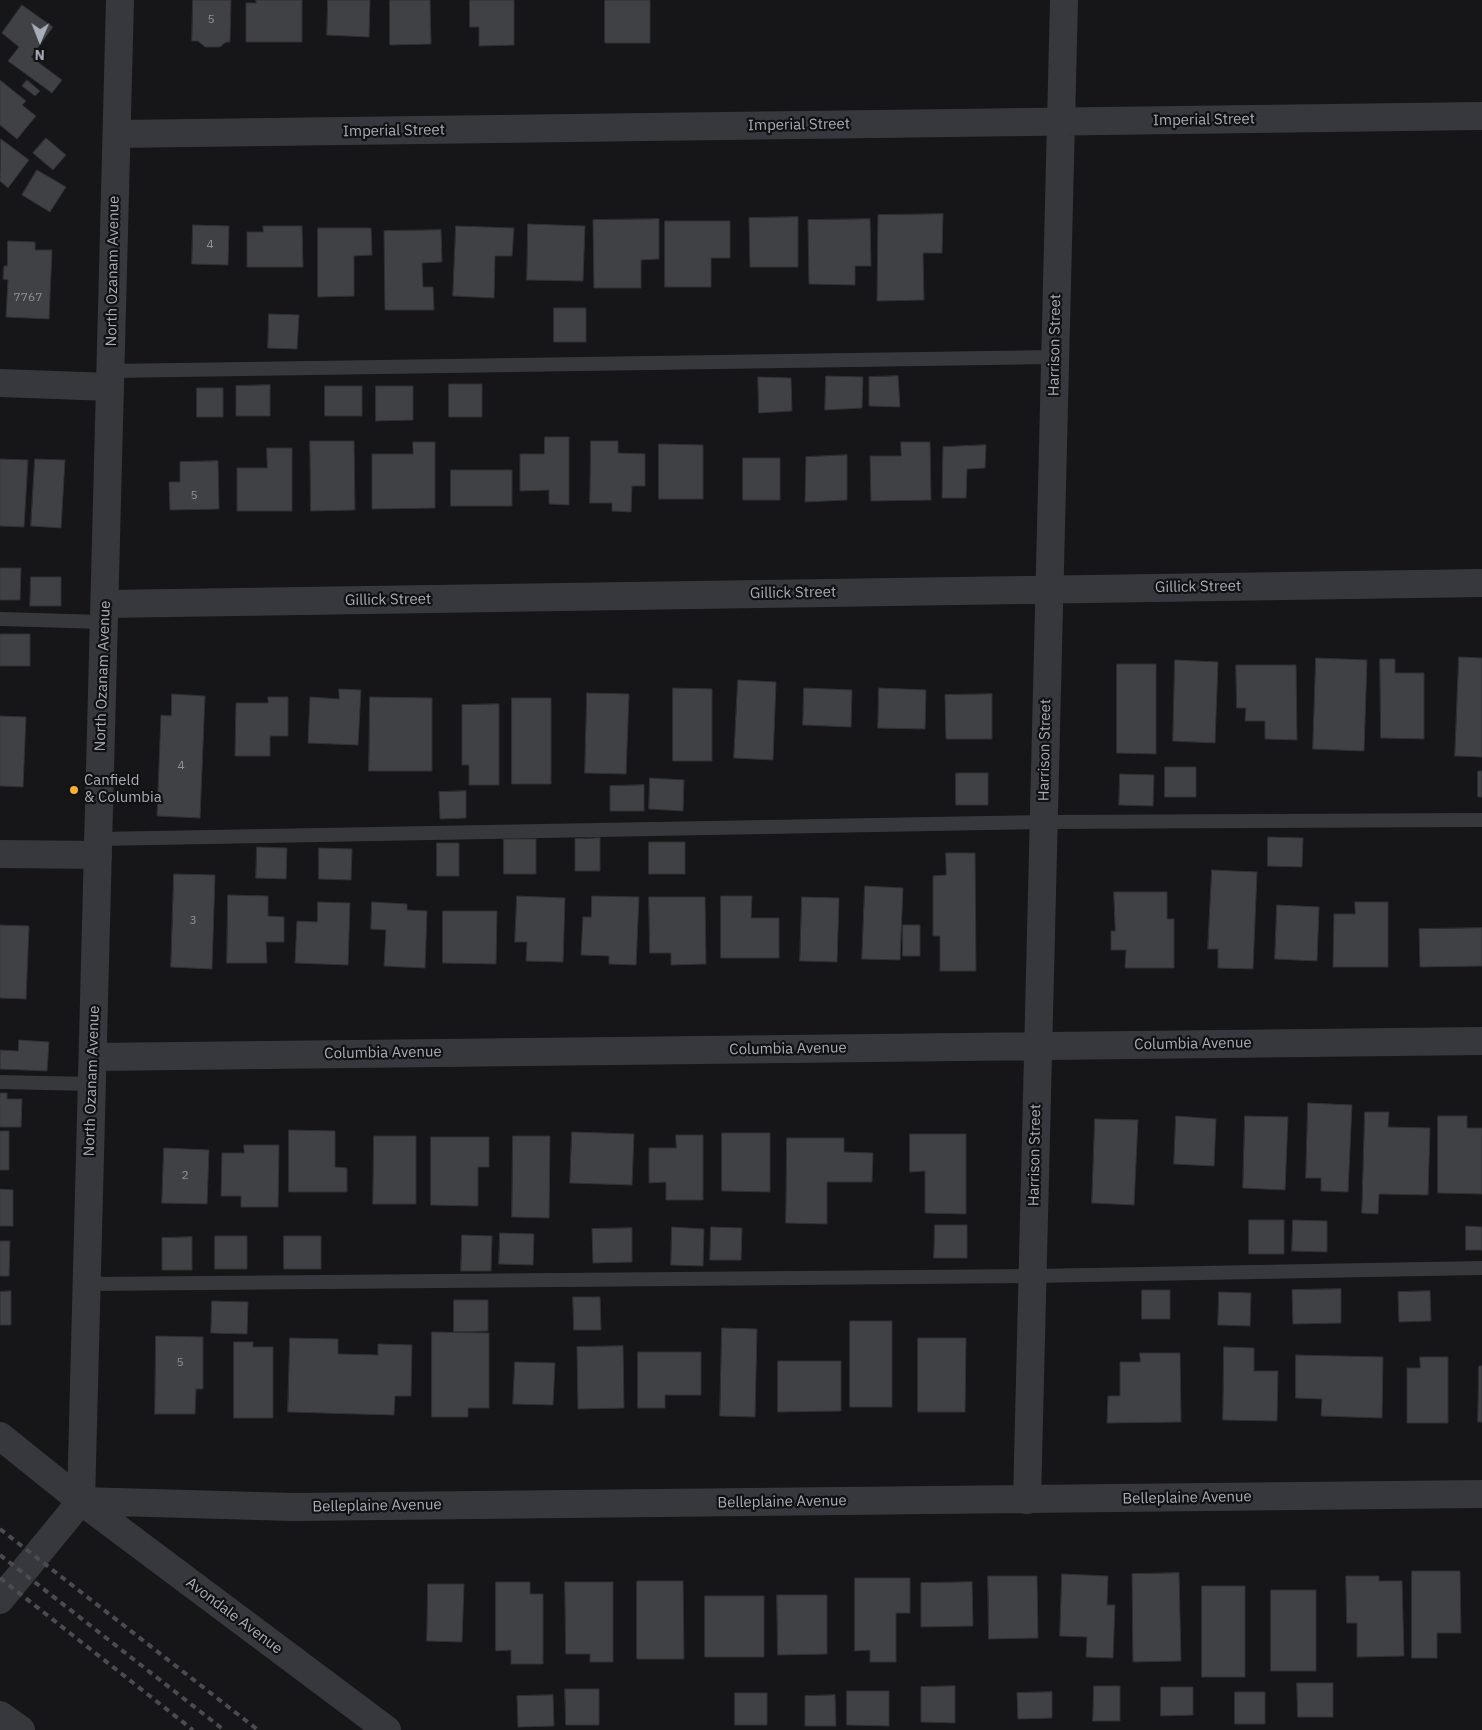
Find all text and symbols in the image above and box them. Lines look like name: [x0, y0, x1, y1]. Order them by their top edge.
house number: 5: [207, 13, 215, 27]
north arrow: [15, 15, 65, 65]
text: N: [35, 46, 45, 64]
street label: Imperial Street: [1153, 110, 1255, 130]
street label: Imperial Street: [748, 115, 850, 135]
street label: Imperial Street: [343, 121, 445, 141]
street label: North Ozanam Avenue: [103, 195, 123, 347]
house number: 4: [206, 238, 214, 252]
house number: 7767: [14, 291, 42, 305]
street label: Harrison Street: [1045, 294, 1065, 396]
house number: 5: [190, 489, 198, 503]
street label: Gillick Street: [1155, 577, 1241, 597]
street label: Gillick Street: [750, 583, 836, 603]
street label: Gillick Street: [345, 590, 431, 610]
street label: North Ozanam Avenue: [91, 600, 115, 752]
street label: Harrison Street: [1035, 699, 1055, 801]
house number: 4: [177, 759, 185, 773]
place label: Canfield & Columbia: [84, 772, 162, 807]
marker: Canfield & Columbia: [68, 784, 80, 796]
house number: 3: [189, 914, 197, 928]
street label: North Ozanam Avenue: [80, 1005, 104, 1157]
street label: Columbia Avenue: [1134, 1034, 1252, 1054]
street label: Columbia Avenue: [729, 1039, 847, 1059]
street label: Columbia Avenue: [324, 1043, 442, 1063]
street label: Harrison Street: [1025, 1104, 1045, 1206]
house number: 2: [181, 1169, 189, 1183]
house number: 5: [176, 1356, 184, 1370]
street label: Belleplaine Avenue: [1122, 1488, 1252, 1508]
street label: Belleplaine Avenue: [717, 1492, 847, 1512]
street label: Belleplaine Avenue: [312, 1496, 442, 1516]
street label: Avondale Avenue: [182, 1574, 286, 1658]

